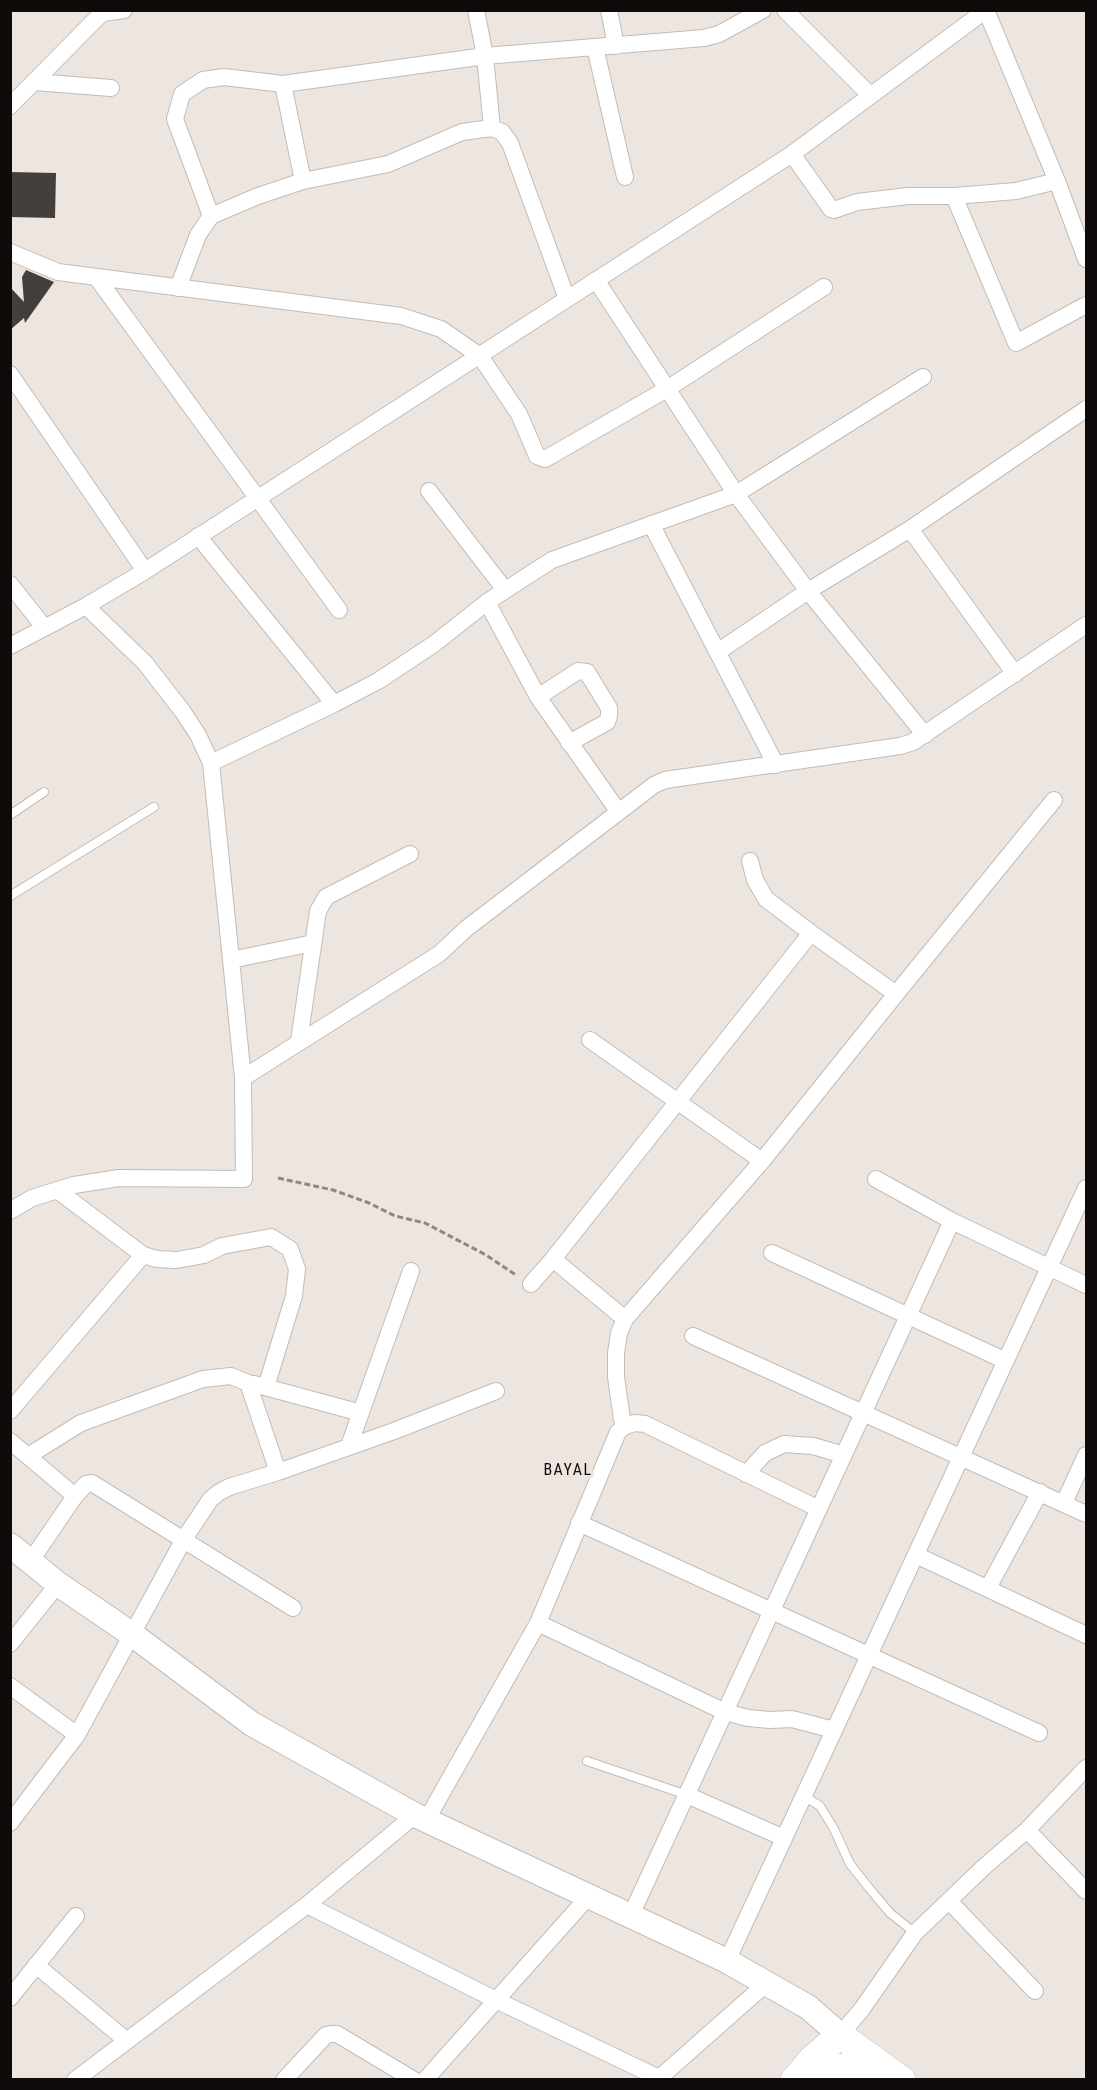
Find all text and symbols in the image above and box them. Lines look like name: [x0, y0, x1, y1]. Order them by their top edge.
district label: BAYAL: [543, 1461, 593, 1481]

